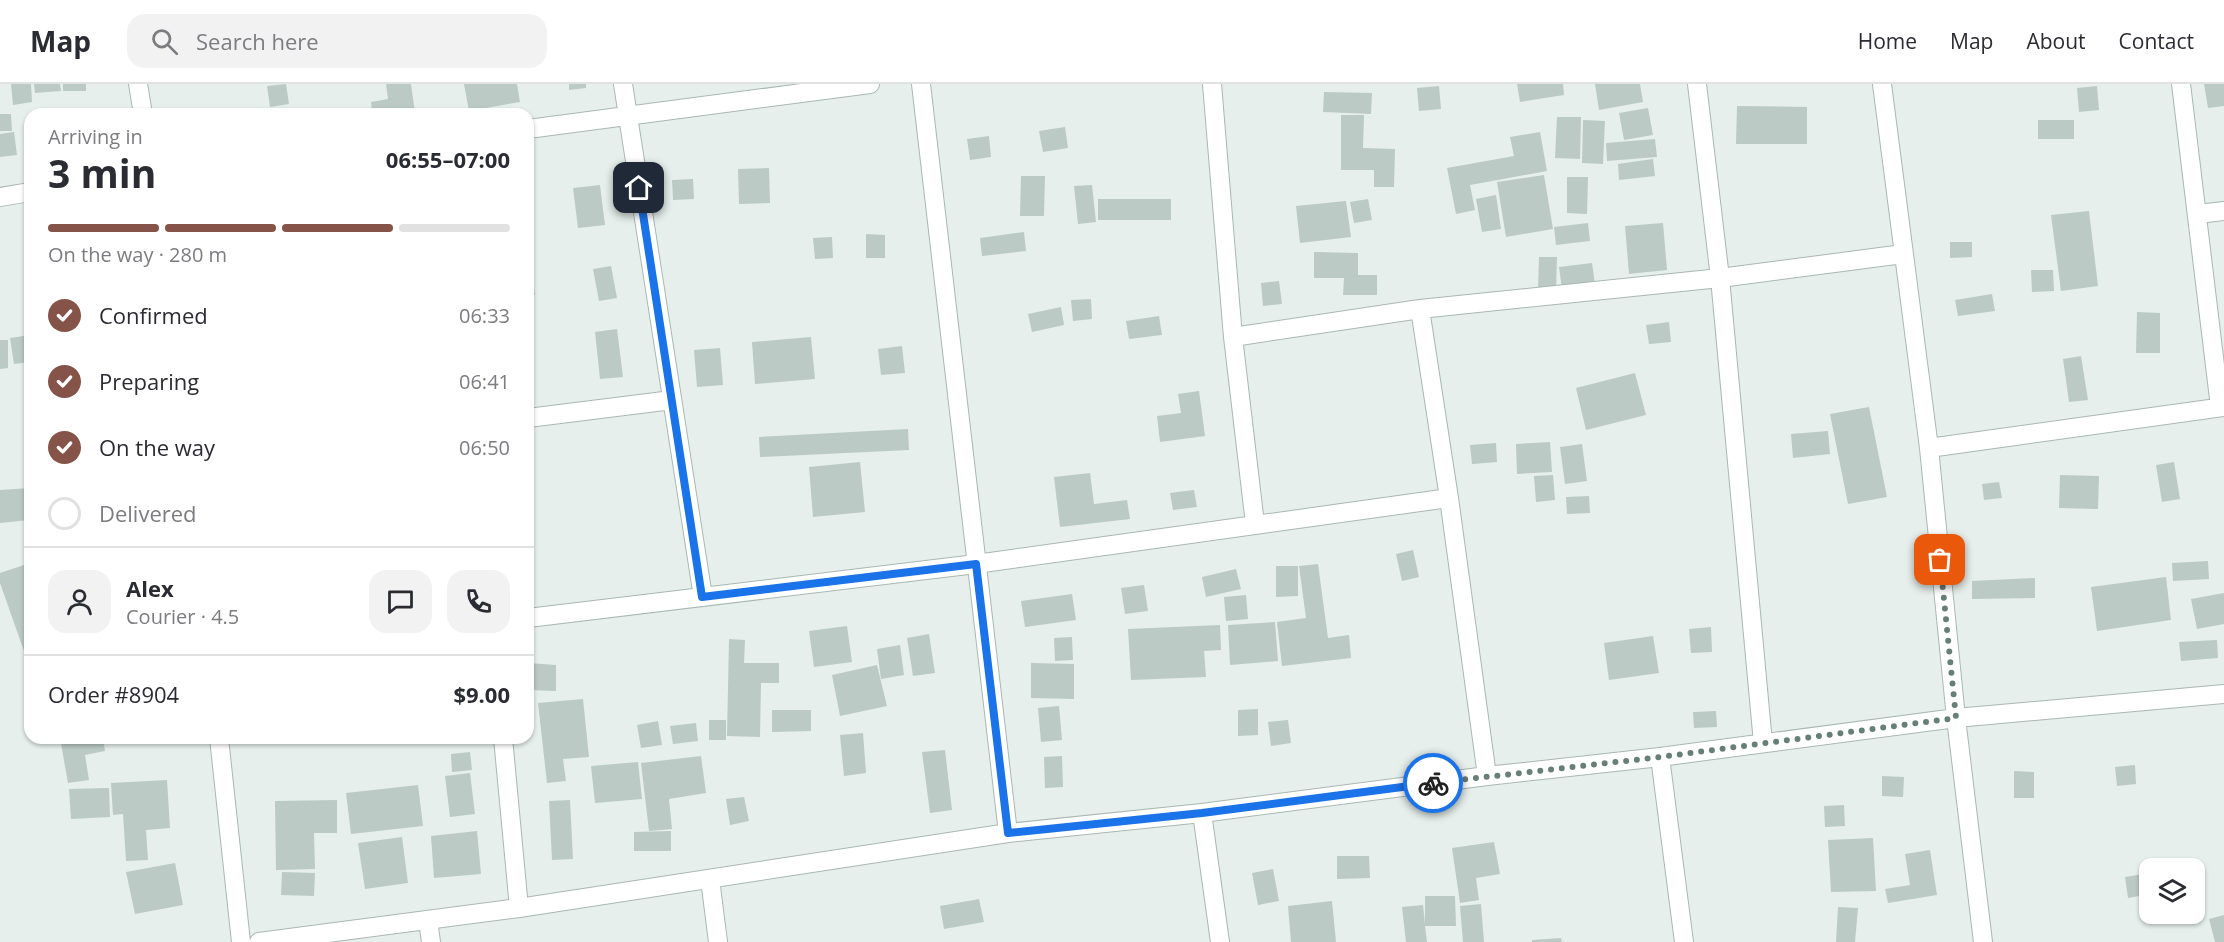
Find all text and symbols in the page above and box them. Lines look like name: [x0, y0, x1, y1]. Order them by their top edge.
search box: [127, 14, 547, 68]
text: Map: [30, 22, 91, 60]
icon: search: [148, 25, 181, 58]
text: Search here: [196, 26, 319, 56]
text: Home: [1858, 27, 1917, 55]
text: Map: [1950, 27, 1993, 55]
text: About: [2026, 27, 2086, 55]
text: Contact: [2119, 27, 2194, 55]
text: Arriving in: [48, 123, 143, 150]
text: 06:55–07:00: [386, 144, 510, 174]
text: 3 min: [48, 146, 156, 199]
pin: [613, 162, 664, 213]
icon: home: [622, 171, 655, 204]
text: On the way · 280 m: [48, 241, 227, 268]
icon: check: [48, 299, 81, 332]
text: Confirmed: [99, 300, 208, 330]
text: 06:33: [459, 302, 510, 329]
icon: check: [48, 365, 81, 398]
text: Preparing: [99, 366, 199, 396]
text: 06:41: [459, 368, 510, 395]
icon: check: [48, 431, 81, 464]
text: On the way: [99, 432, 215, 462]
text: 06:50: [459, 434, 510, 461]
text: Delivered: [99, 498, 197, 528]
pin: [1914, 534, 1965, 585]
icon: bag: [1923, 543, 1956, 576]
button: person: [48, 570, 111, 633]
button: chat: [369, 570, 432, 633]
button: phone: [447, 570, 510, 633]
text: Alex: [126, 573, 174, 603]
text: Courier · 4.5: [126, 603, 239, 630]
text: Order #8904: [48, 679, 179, 709]
text: $9.00: [453, 679, 510, 709]
courier: [1403, 753, 1463, 813]
icon: bike: [1417, 767, 1450, 800]
map controls: [2139, 858, 2205, 924]
button: layers: [2139, 858, 2205, 924]

